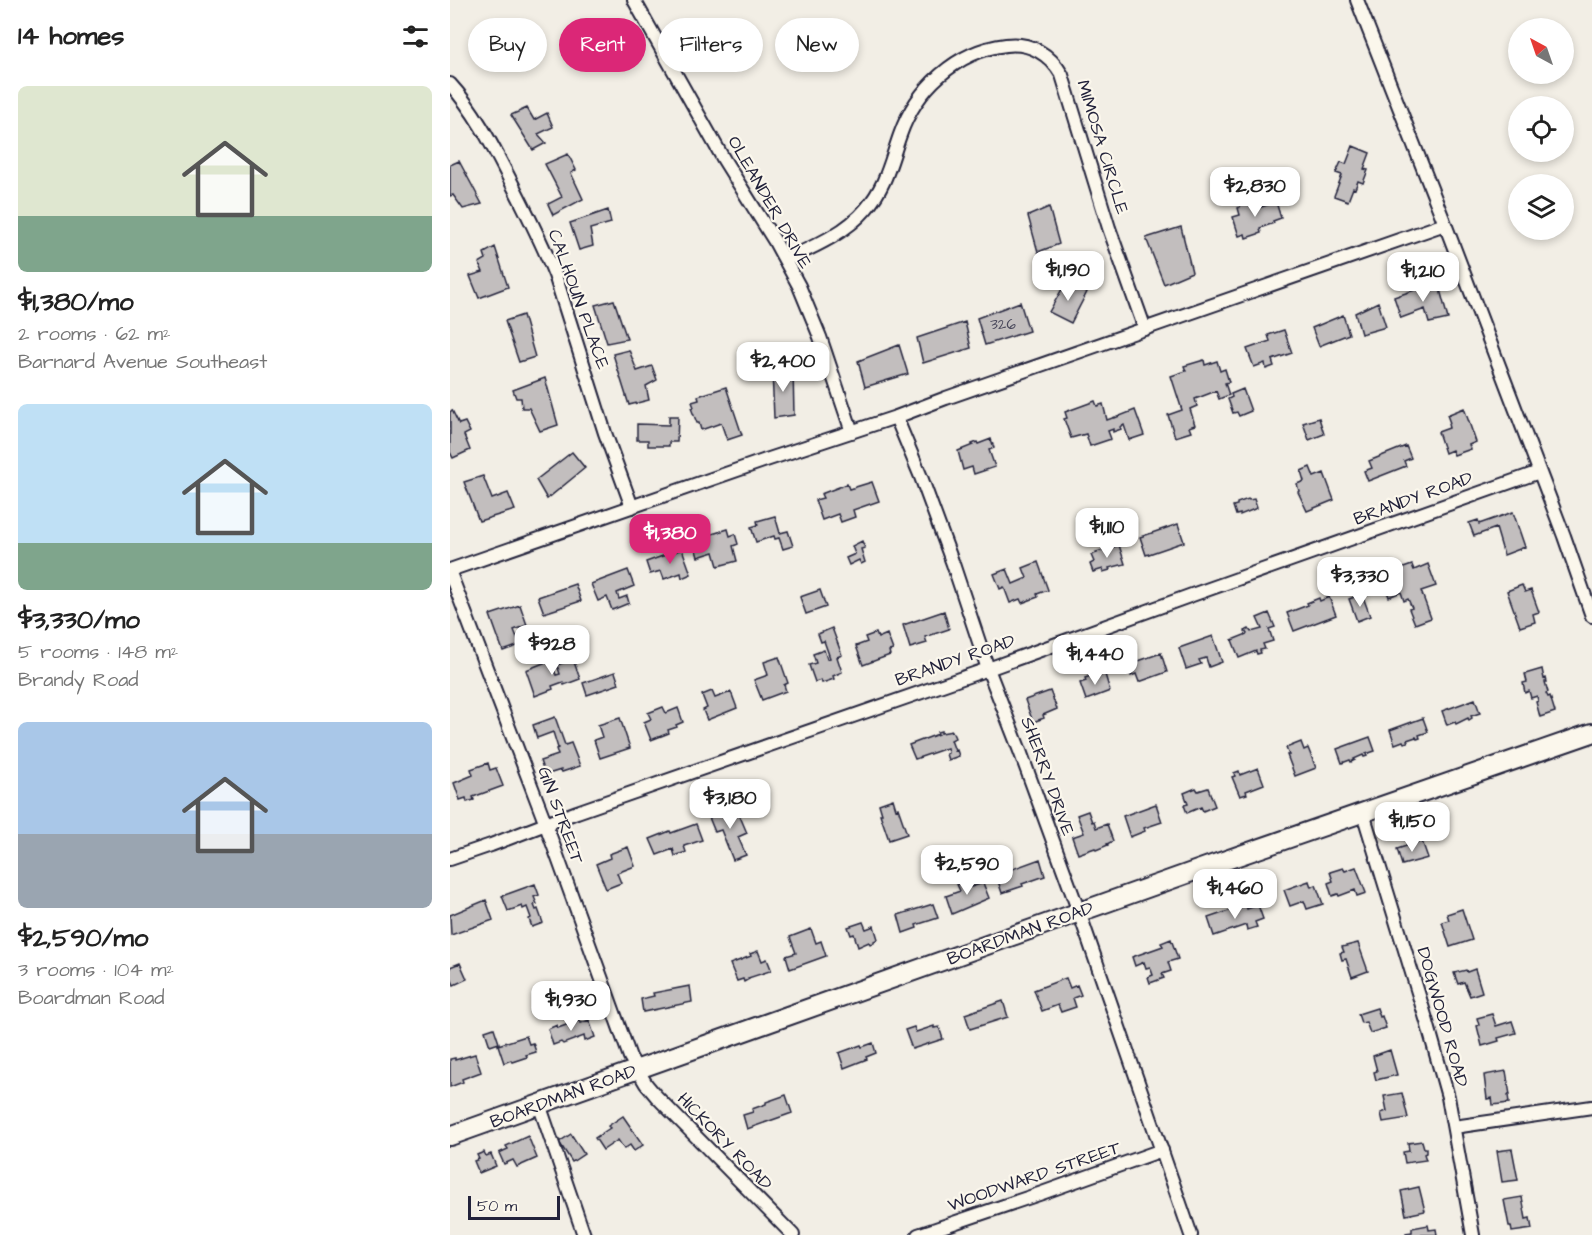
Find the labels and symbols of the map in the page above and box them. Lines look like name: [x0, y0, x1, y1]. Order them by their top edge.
north arrow: [1508, 18, 1574, 84]
street label: MIMOSA CIRCLE: [1070, 77, 1135, 218]
street label: OLEANDER DRIVE: [721, 131, 818, 274]
pin: $2,830: [1206, 167, 1304, 218]
street label: CALHOUN PLACE: [542, 226, 616, 373]
pin: $1,190: [1019, 251, 1117, 302]
pin: $1,210: [1374, 252, 1472, 303]
house number: 326: [990, 314, 1016, 335]
pin: $2,400: [734, 342, 832, 393]
street label: BRANDY ROAD: [1350, 465, 1476, 532]
pin: $1,110: [1058, 508, 1156, 559]
pin: $1,380: [621, 514, 719, 565]
pin: $3,330: [1311, 557, 1409, 608]
pin: $928: [516, 625, 588, 676]
street label: BRANDY ROAD: [892, 628, 1019, 693]
pin: $1,440: [1046, 635, 1144, 686]
street label: SHERRY DRIVE: [1014, 713, 1081, 839]
street label: GIN STREET: [531, 763, 590, 868]
pin: $3,180: [681, 779, 779, 830]
pin: $1,150: [1363, 802, 1461, 853]
pin: $2,590: [918, 845, 1016, 896]
pin: $1,460: [1186, 869, 1284, 920]
street label: BOARDMAN ROAD: [944, 895, 1097, 972]
street label: DOGWOOD ROAD: [1411, 944, 1474, 1090]
pin: $1,930: [522, 981, 620, 1032]
street label: BOARDMAN ROAD: [487, 1058, 640, 1135]
street label: HICKORY ROAD: [672, 1087, 778, 1196]
street label: WOODWARD STREET: [945, 1135, 1125, 1218]
scale bar: [468, 1193, 560, 1220]

